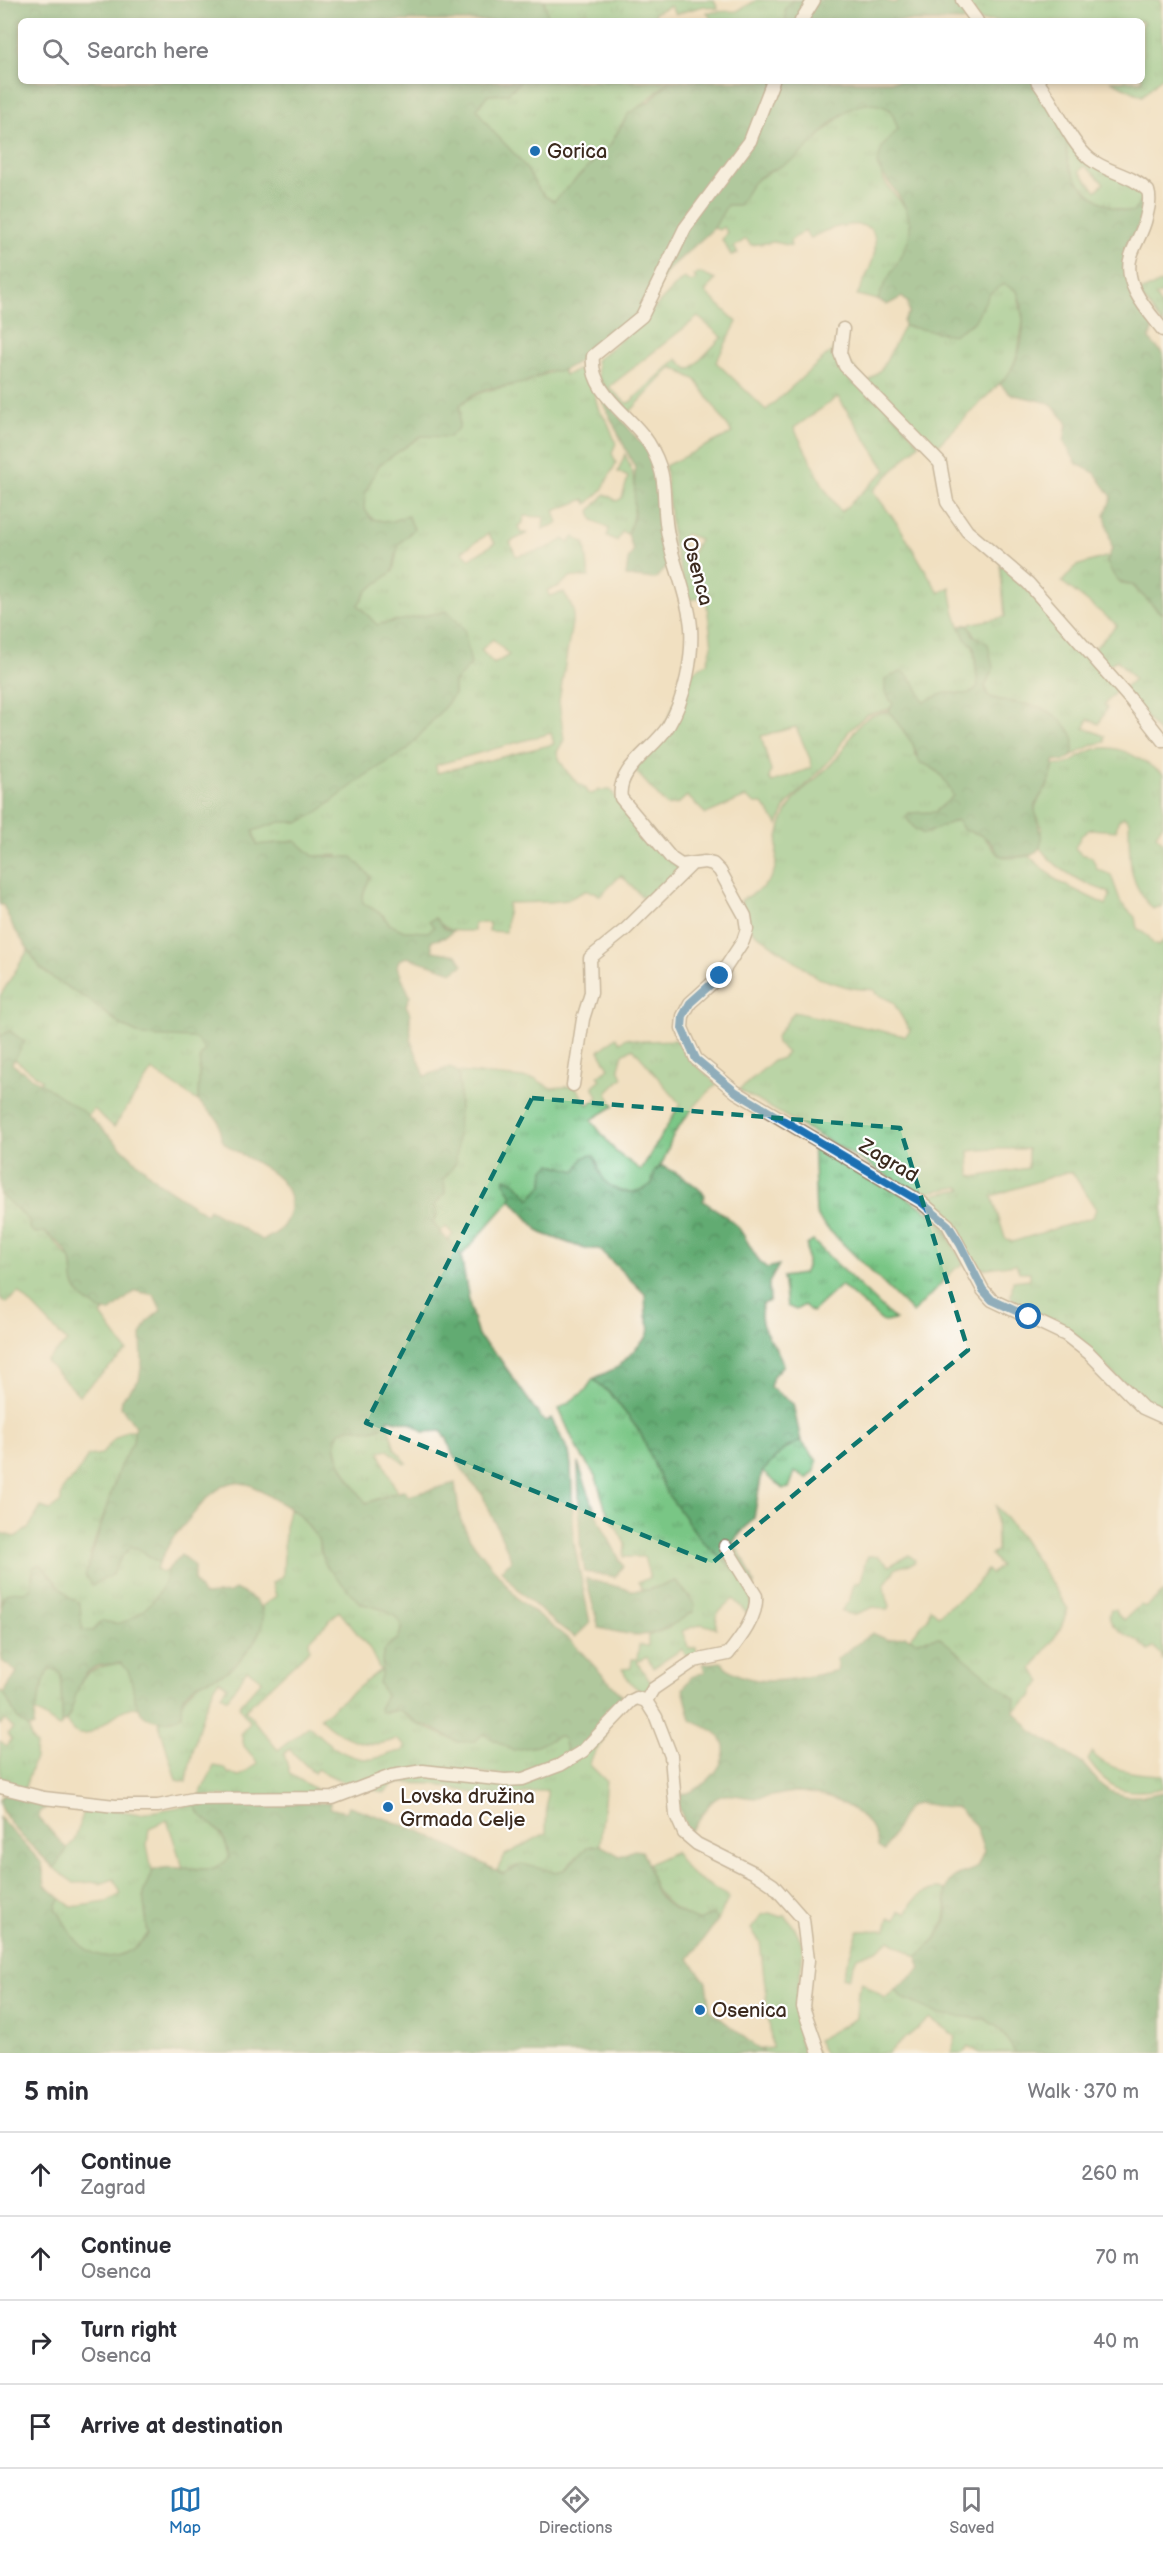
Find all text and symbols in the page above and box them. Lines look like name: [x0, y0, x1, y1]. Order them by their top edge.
search box: [18, 18, 1145, 84]
icon: search: [39, 35, 72, 68]
text: Search here: [87, 38, 209, 65]
place label: Gorica: [547, 140, 607, 164]
marker: Gorica: [528, 144, 542, 158]
street label: Osenca: [676, 534, 718, 608]
route end: [706, 962, 732, 988]
street label: Zagrad: [854, 1133, 922, 1188]
route start: [1015, 1303, 1041, 1329]
place label: Lovska družina Grmada Celje: [400, 1785, 535, 1832]
marker: Lovska družina Grmada Celje: [381, 1800, 395, 1814]
place label: Osenica: [712, 1999, 787, 2023]
marker: Osenica: [693, 2003, 707, 2017]
text: 5 min: [24, 2077, 89, 2108]
text: Walk · 370 m: [1027, 2080, 1139, 2104]
text: Continue: [81, 2149, 171, 2176]
icon: ahead: [24, 2158, 57, 2191]
text: 260 m: [1081, 2162, 1139, 2186]
text: Zagrad: [81, 2176, 146, 2200]
text: Continue: [81, 2233, 171, 2260]
icon: ahead: [24, 2242, 57, 2275]
text: 70 m: [1095, 2246, 1139, 2270]
text: Osenca: [81, 2260, 151, 2284]
text: Turn right: [81, 2317, 177, 2344]
icon: right: [24, 2326, 57, 2359]
text: 40 m: [1093, 2330, 1139, 2354]
text: Osenca: [81, 2344, 151, 2368]
icon: arrive: [24, 2410, 57, 2443]
text: Arrive at destination: [81, 2413, 283, 2440]
tab: Map: [169, 2483, 202, 2538]
tab: Directions: [539, 2483, 612, 2538]
tab: Saved: [949, 2483, 994, 2538]

